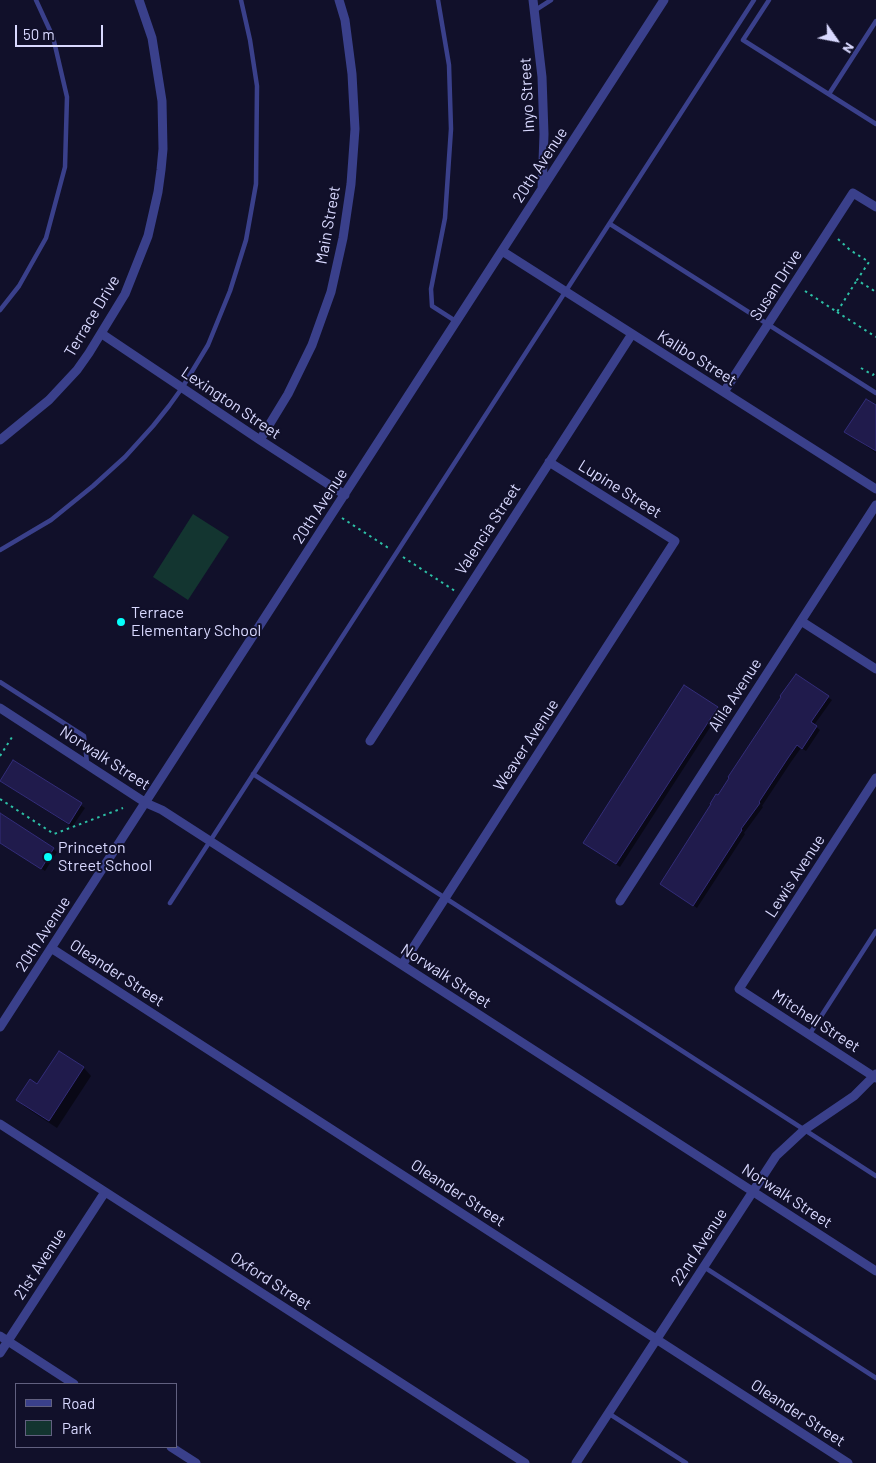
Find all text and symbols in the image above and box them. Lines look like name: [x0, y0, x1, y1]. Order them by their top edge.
scale bar: [18, 15, 105, 47]
north arrow: [811, 15, 861, 65]
text: 50 m: [23, 25, 55, 43]
text: N: [839, 40, 859, 57]
street label: Inyo Street: [515, 57, 539, 133]
street label: 20th Avenue: [508, 124, 572, 206]
street label: Main Street: [312, 184, 344, 266]
street label: Susan Drive: [746, 246, 806, 324]
street label: Terrace Drive: [60, 272, 124, 360]
street label: Kalibo Street: [654, 326, 740, 390]
street label: Lexington Street: [178, 363, 284, 443]
street label: Lupine Street: [575, 456, 665, 522]
street label: 20th Avenue: [288, 465, 352, 547]
street label: Valencia Street: [451, 480, 525, 578]
place label: Terrace Elementary School: [131, 603, 261, 641]
marker: Terrace Elementary School: [115, 616, 127, 628]
street label: Alila Avenue: [704, 655, 766, 735]
street label: Weaver Avenue: [489, 696, 563, 794]
street label: Norwalk Street: [56, 722, 154, 794]
street label: Lewis Avenue: [761, 831, 829, 921]
place label: Princeton Street School: [58, 838, 152, 876]
marker: Princeton Street School: [42, 851, 54, 863]
street label: 20th Avenue: [11, 893, 75, 975]
street label: Oleander Street: [66, 935, 168, 1011]
street label: Norwalk Street: [397, 940, 495, 1012]
street label: Mitchell Street: [769, 986, 863, 1056]
street label: Oleander Street: [407, 1155, 509, 1231]
street label: Norwalk Street: [738, 1160, 836, 1232]
street label: 22nd Avenue: [667, 1205, 731, 1289]
street label: 21st Avenue: [10, 1225, 70, 1303]
street label: Oxford Street: [227, 1248, 315, 1314]
street label: Oleander Street: [747, 1375, 849, 1451]
legend: [15, 1383, 178, 1448]
text: Road: [62, 1394, 95, 1412]
text: Park: [62, 1419, 91, 1437]

